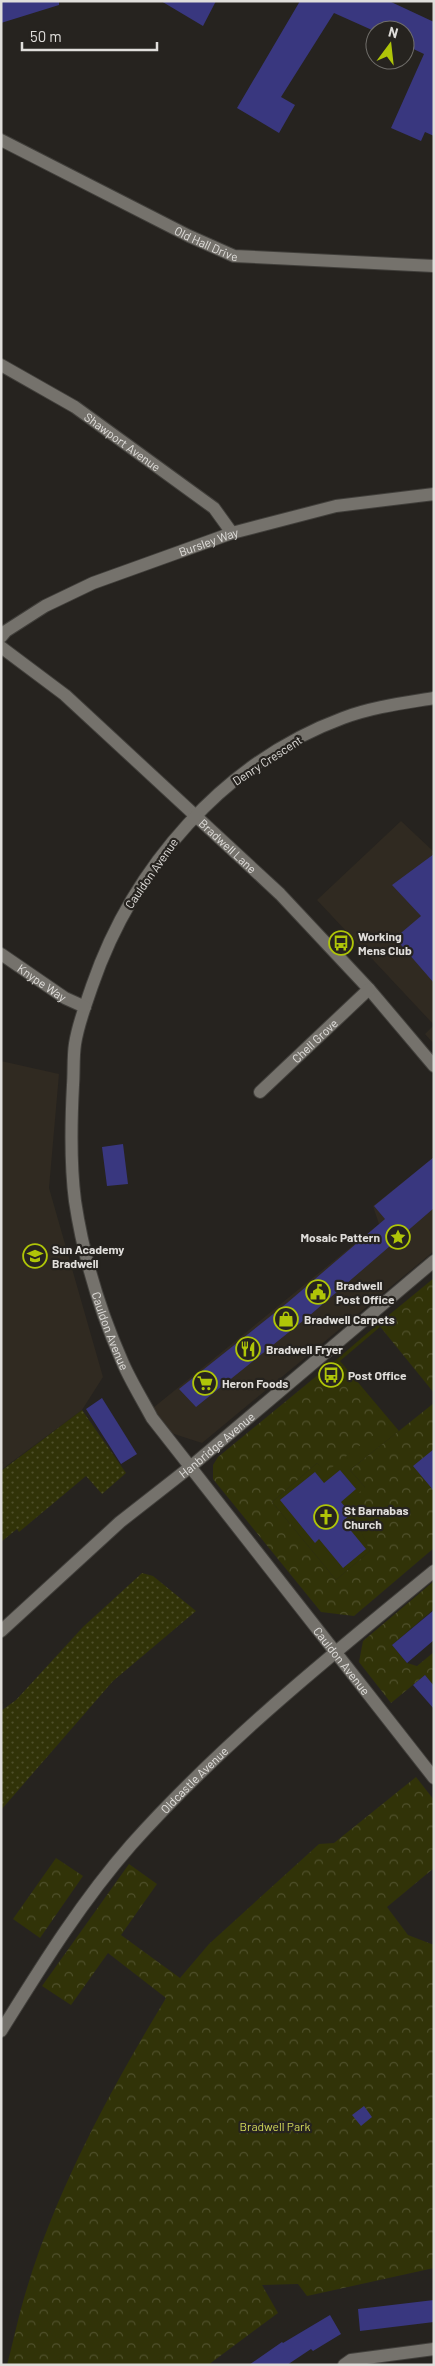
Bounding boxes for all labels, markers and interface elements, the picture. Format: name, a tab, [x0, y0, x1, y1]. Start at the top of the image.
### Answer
scale bar	[22, 20, 158, 52]
north arrow	[365, 20, 415, 70]
text: N	[387, 23, 400, 41]
text: 50 m	[30, 27, 62, 45]
street label: Old Hall Drive	[172, 223, 238, 263]
street label: Shawport Avenue	[82, 409, 164, 474]
street label: Bursley Way	[177, 525, 240, 559]
street label: Denry Crescent	[230, 732, 304, 788]
street label: Bradwell Lane	[196, 816, 260, 876]
street label: Cauldon Avenue	[122, 835, 180, 911]
place label: Working Mens Club	[358, 929, 412, 957]
bus stop icon: Working Mens Club	[328, 930, 354, 956]
street label: Knype Way	[15, 961, 70, 1004]
street label: Chell Grove	[289, 1016, 340, 1065]
place icon: Mosaic Pattern	[385, 1224, 411, 1250]
place label: Mosaic Pattern	[300, 1230, 380, 1244]
place label: Sun Academy Bradwell	[52, 1242, 124, 1270]
school or university icon: Sun Academy Bradwell	[22, 1243, 48, 1269]
place label: Bradwell Post Office	[336, 1278, 395, 1306]
public building icon: Bradwell Post Office	[305, 1279, 331, 1305]
street label: Cauldon Avenue	[90, 1290, 132, 1372]
shop icon: Bradwell Carpets	[273, 1306, 299, 1332]
place label: Bradwell Carpets	[304, 1312, 395, 1326]
restaurant icon: Bradwell Fryer	[235, 1336, 261, 1362]
place label: Bradwell Fryer	[266, 1342, 343, 1356]
bus stop icon: Post Office	[318, 1362, 344, 1388]
place label: Post Office	[348, 1368, 407, 1382]
supermarket icon: Heron Foods	[192, 1370, 218, 1396]
place label: Heron Foods	[222, 1376, 288, 1390]
street label: Hanbridge Avenue	[176, 1409, 257, 1480]
place label: St Barnabas Church	[344, 1503, 409, 1531]
church icon: St Barnabas Church	[313, 1504, 339, 1530]
street label: Cauldon Avenue	[311, 1624, 373, 1697]
street label: Oldcastle Avenue	[157, 1743, 231, 1816]
park label: Bradwell Park	[240, 2119, 310, 2133]

